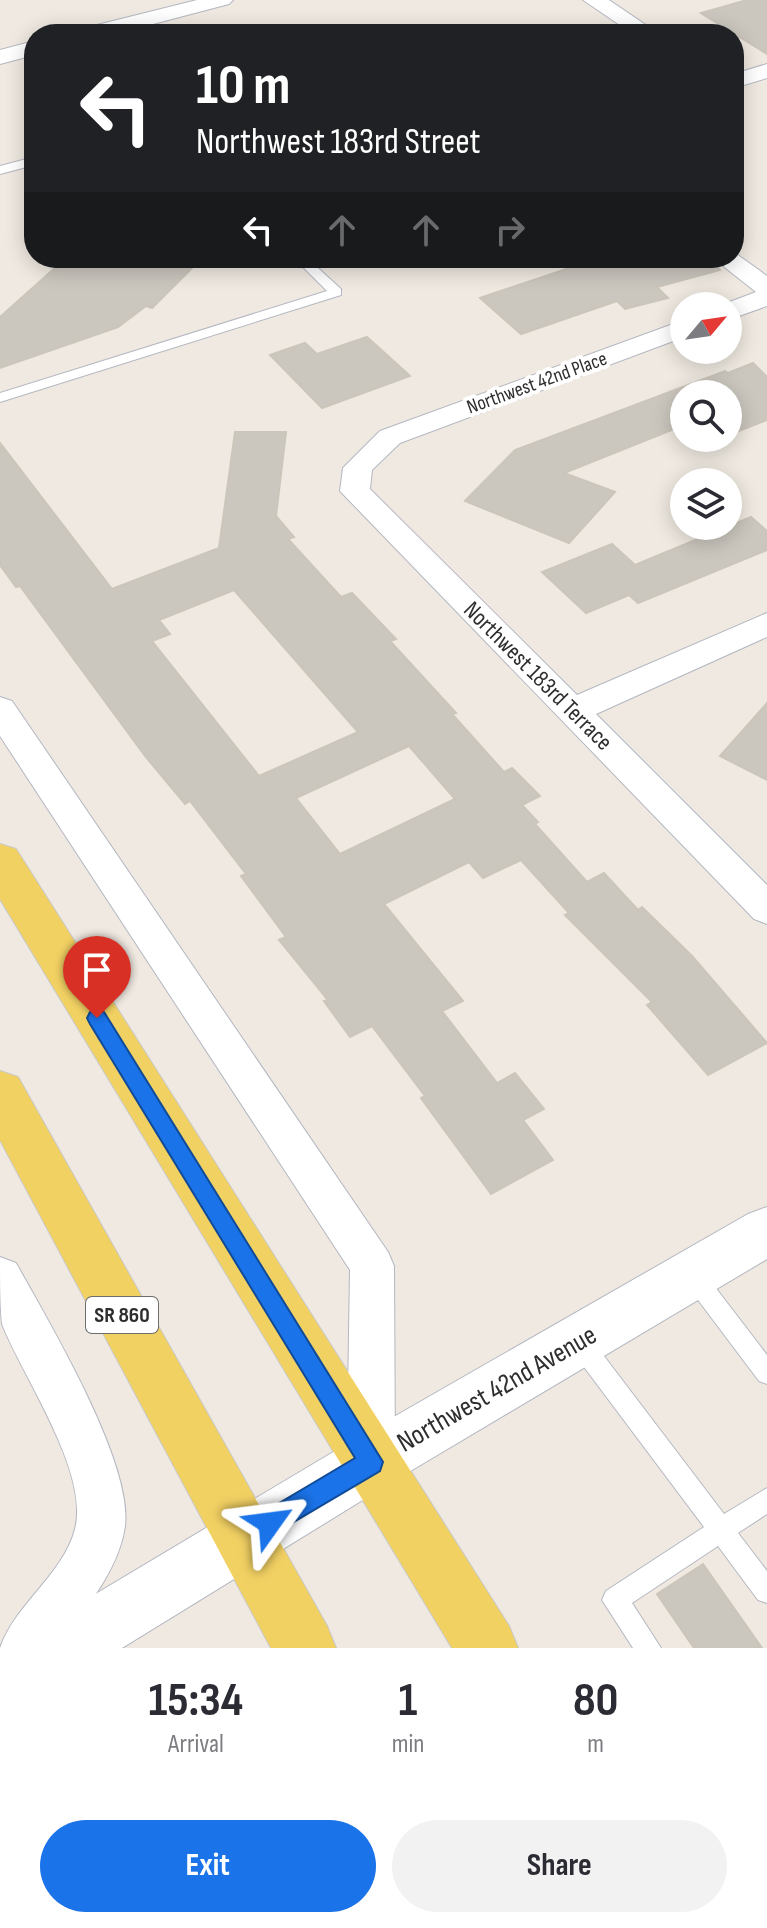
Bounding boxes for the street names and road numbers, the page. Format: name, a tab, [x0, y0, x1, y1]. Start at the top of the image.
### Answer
street label: Northwest 42nd Place	[464, 347, 610, 419]
street label: Northwest 183rd Terrace	[458, 596, 618, 756]
road number: SR 860	[86, 1297, 158, 1333]
street label: Northwest 42nd Avenue	[391, 1319, 603, 1459]

